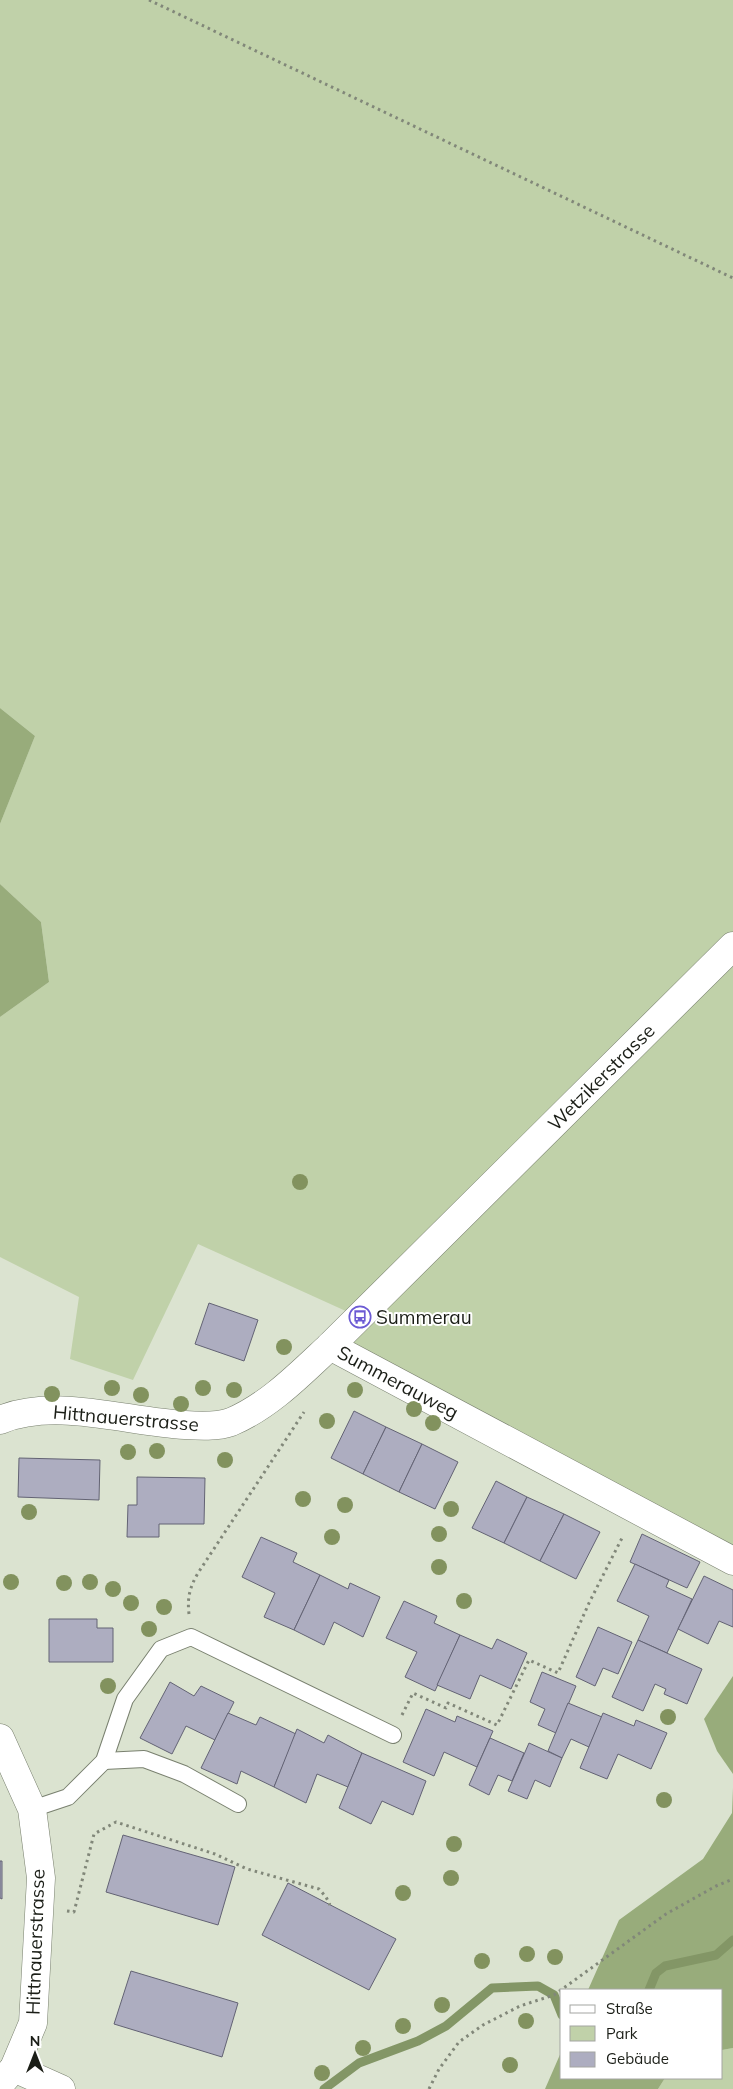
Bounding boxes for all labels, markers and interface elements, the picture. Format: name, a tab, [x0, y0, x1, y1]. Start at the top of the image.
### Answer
street label: Wetzikerstrasse	[543, 1019, 659, 1135]
bus stop icon: Summerau	[348, 1305, 372, 1329]
place label: Summerau	[376, 1305, 472, 1329]
street label: Summerauweg	[333, 1340, 463, 1424]
street label: Hittnauerstrasse	[52, 1400, 200, 1436]
street label: Hittnauerstrasse	[20, 1869, 50, 2015]
legend	[560, 1989, 723, 2079]
text: Straße	[606, 1999, 653, 2018]
text: Park	[606, 2024, 638, 2043]
north arrow	[10, 2029, 60, 2079]
text: N	[30, 2032, 40, 2050]
text: Gebäude	[606, 2049, 669, 2068]

